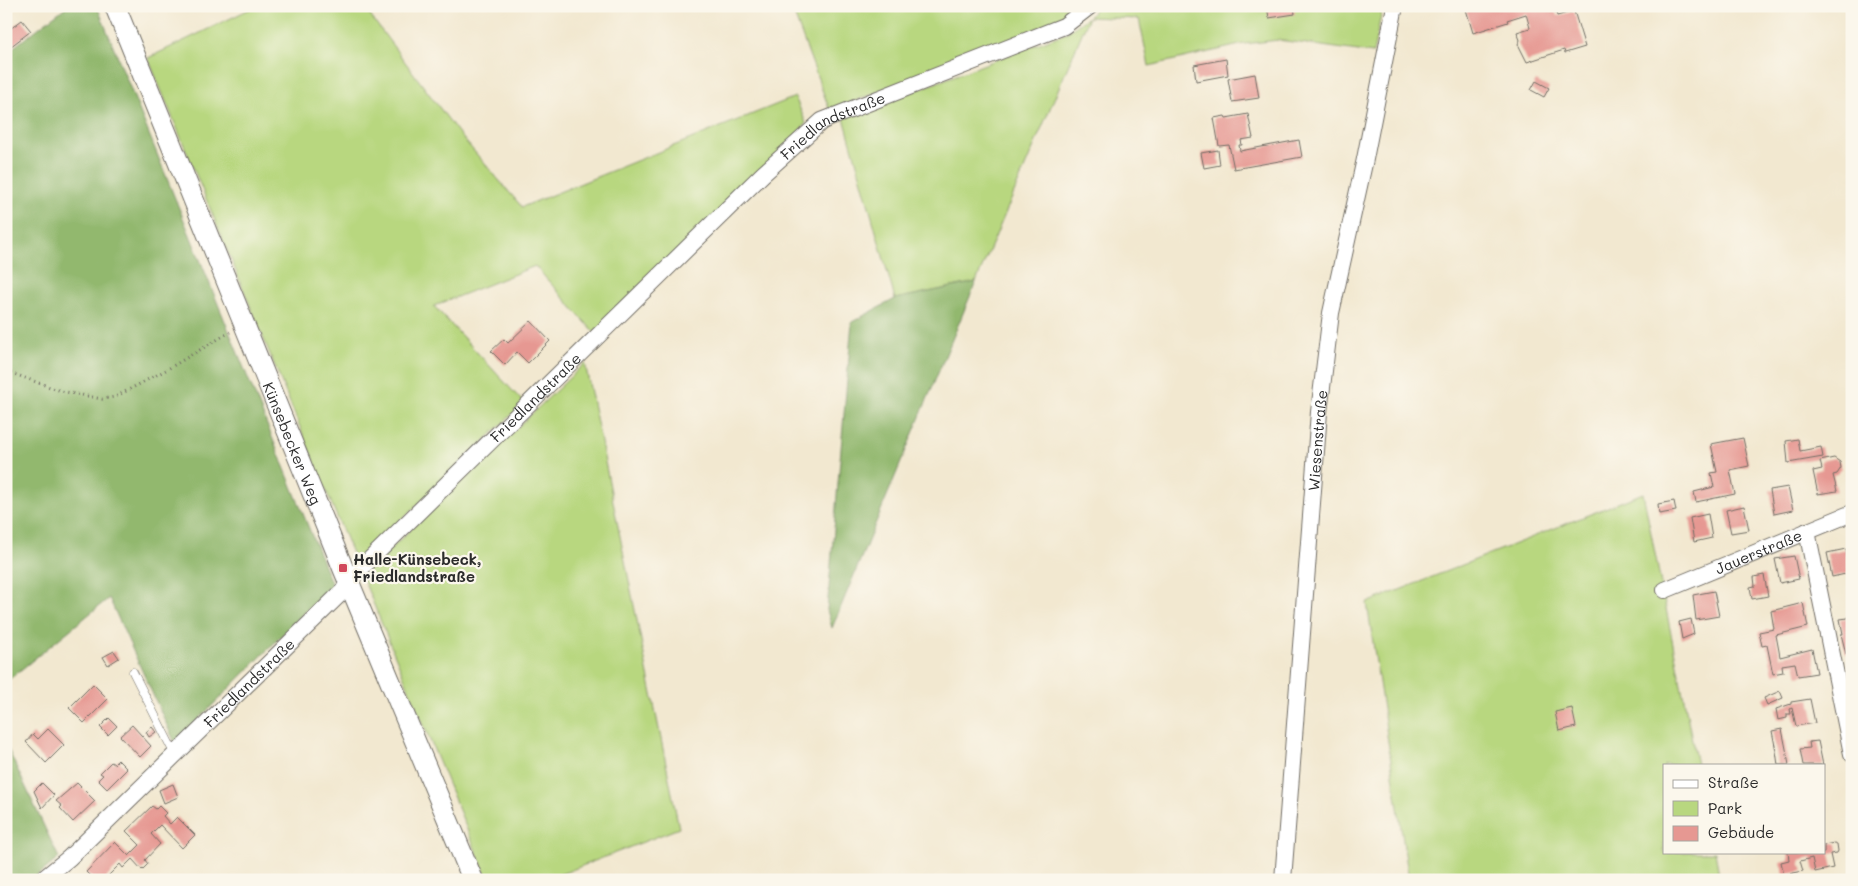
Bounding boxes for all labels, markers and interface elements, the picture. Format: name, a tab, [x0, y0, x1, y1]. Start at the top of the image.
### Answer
street label: Friedlandstraße	[776, 87, 888, 164]
street label: Friedlandstraße	[486, 348, 585, 446]
street label: Künsebecker Weg	[259, 379, 326, 508]
street label: Wiesenstraße	[1303, 389, 1332, 492]
street label: Jauerstraße	[1712, 525, 1805, 578]
place label: Halle-Künsebeck, Friedlandstraße	[353, 549, 481, 586]
marker: Halle-Künsebeck, Friedlandstraße	[337, 562, 349, 574]
street label: Friedlandstraße	[199, 634, 299, 732]
legend	[1663, 764, 1826, 854]
text: Straße	[1708, 772, 1759, 792]
text: Park	[1708, 798, 1742, 818]
text: Gebäude	[1708, 822, 1774, 842]

